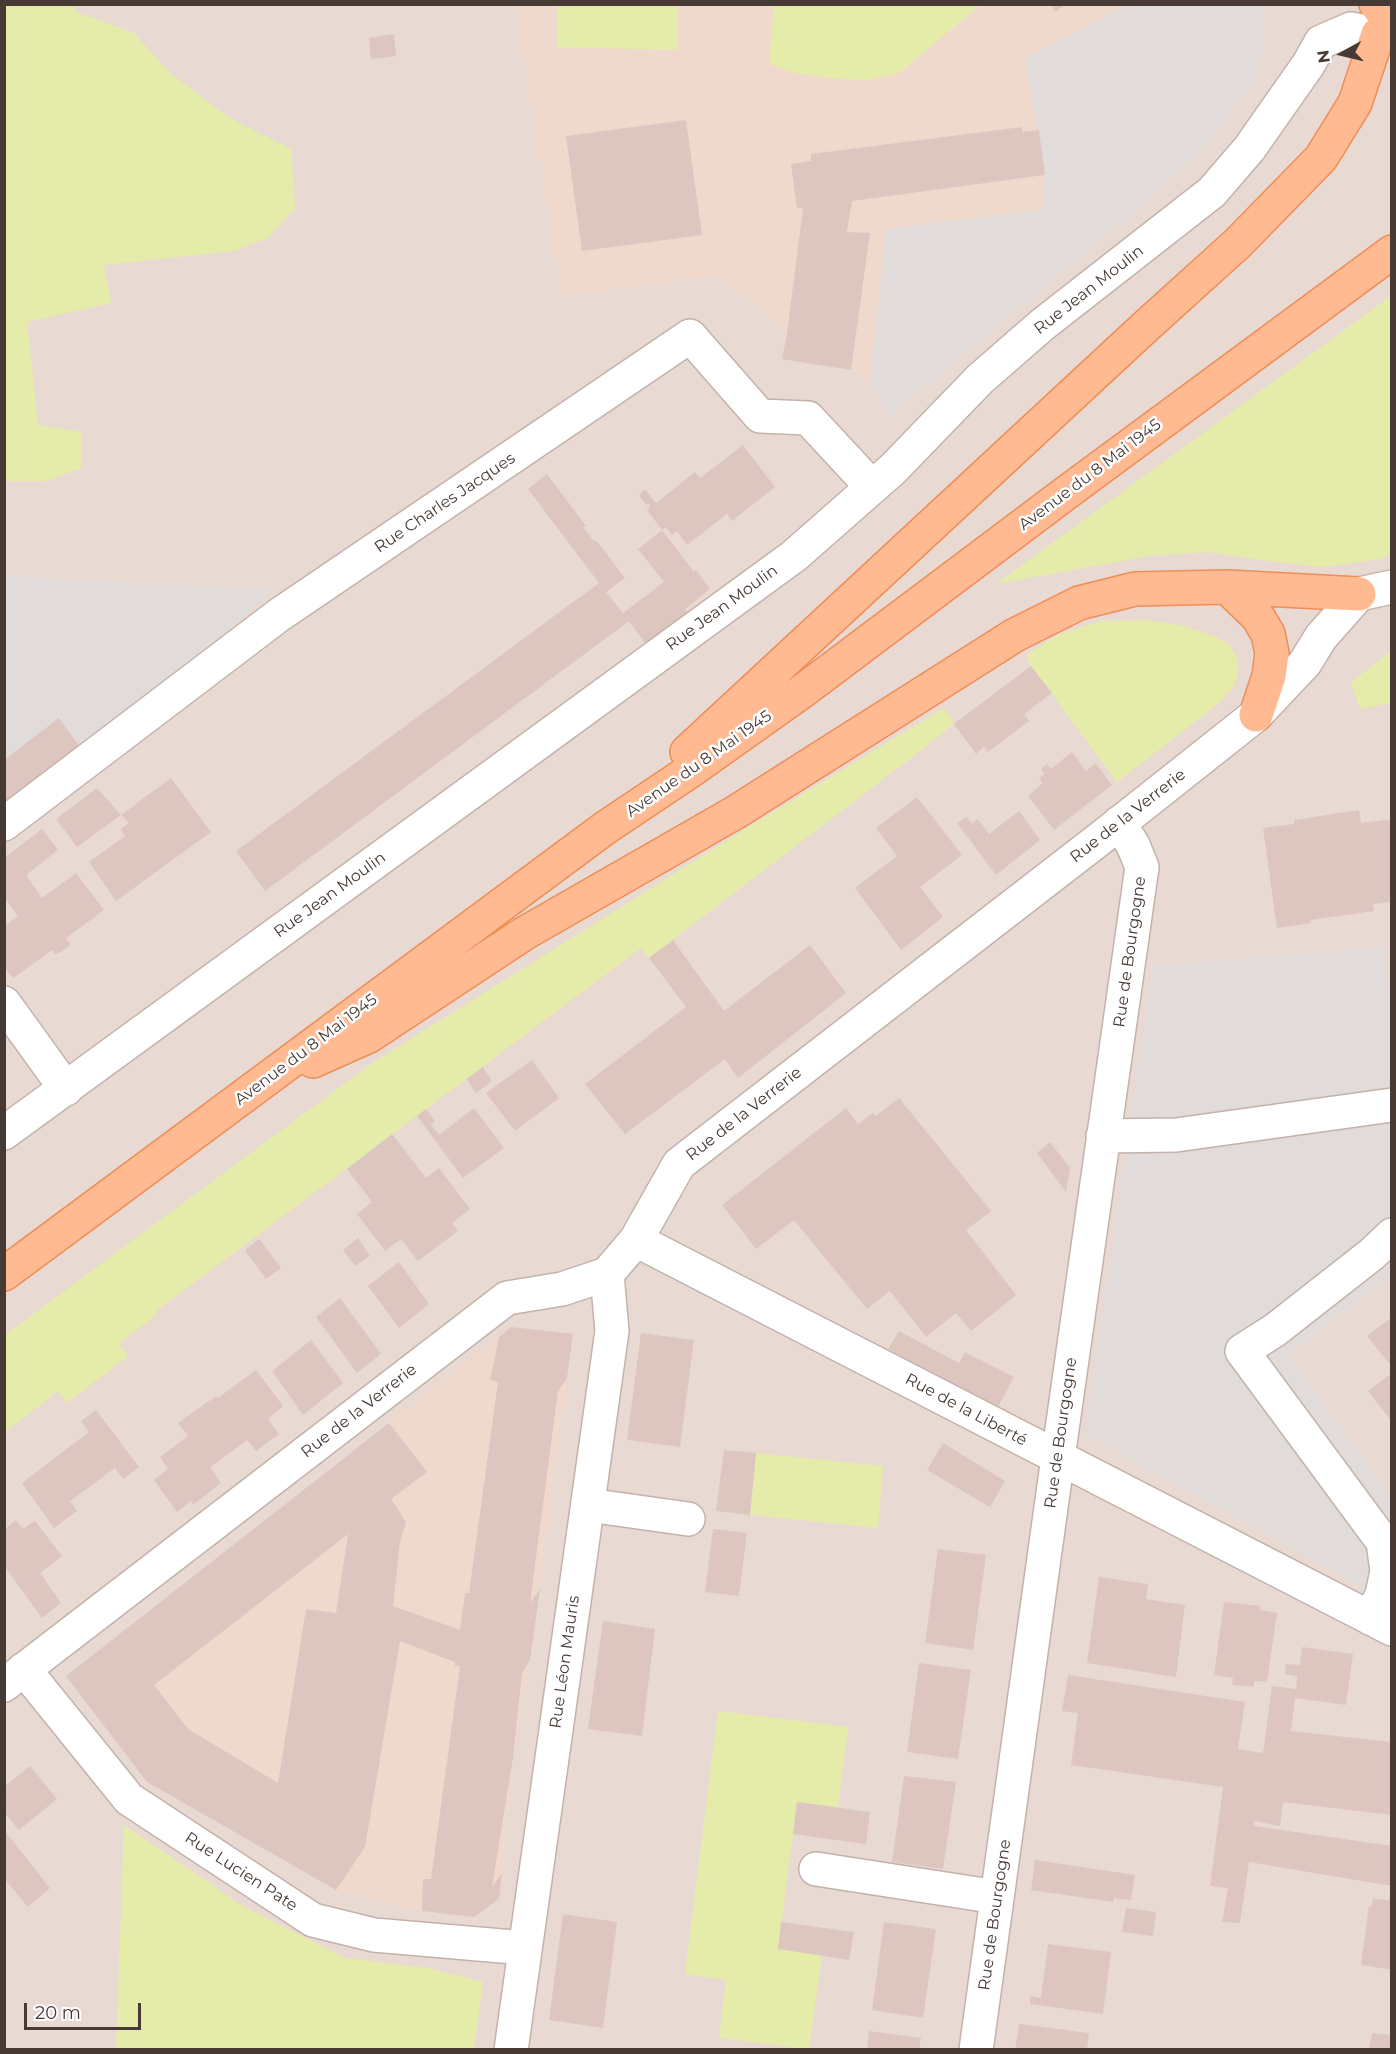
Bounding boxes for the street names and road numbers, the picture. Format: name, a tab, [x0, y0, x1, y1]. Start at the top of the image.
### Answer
street label: Rue Jean Moulin	[1030, 241, 1148, 339]
street label: Avenue du 8 Mai 1945	[1015, 415, 1165, 535]
street label: Rue Charles Jacques	[371, 449, 519, 557]
street label: Rue Jean Moulin	[662, 561, 782, 655]
street label: Avenue du 8 Mai 1945	[623, 706, 775, 822]
street label: Rue de la Verrerie	[1066, 765, 1190, 867]
street label: Rue Jean Moulin	[270, 848, 390, 942]
street label: Rue de Bourgogne	[1110, 875, 1150, 1029]
street label: Avenue du 8 Mai 1945	[231, 990, 381, 1110]
street label: Rue de la Verrerie	[682, 1063, 806, 1165]
street label: Rue de Bourgogne	[1041, 1356, 1081, 1510]
street label: Rue de la Verrerie	[297, 1360, 421, 1462]
street label: Rue de la Liberté	[902, 1370, 1030, 1450]
street label: Rue Léon Mauris	[546, 1594, 584, 1730]
street label: Rue Lucien Pate	[181, 1828, 301, 1916]
street label: Rue de Bourgogne	[975, 1838, 1015, 1992]

